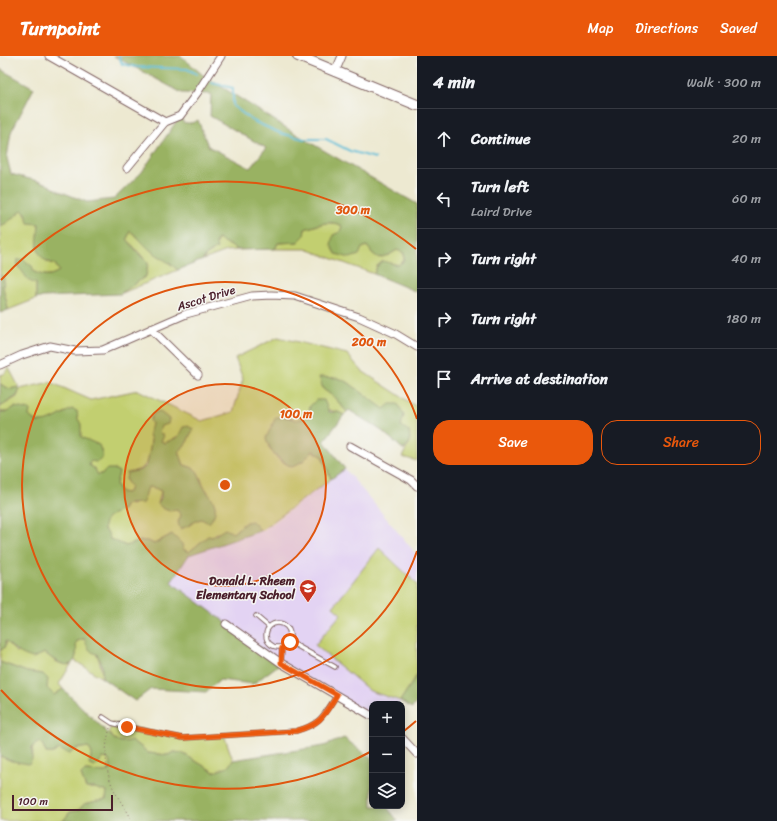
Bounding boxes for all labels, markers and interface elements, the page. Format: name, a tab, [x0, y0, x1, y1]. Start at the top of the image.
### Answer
text: Turnpoint	[20, 12, 101, 45]
text: Map	[587, 16, 613, 41]
text: Directions	[635, 16, 698, 41]
text: Saved	[720, 16, 757, 41]
text: 4 min	[433, 67, 475, 97]
text: Walk · 300 m	[687, 71, 761, 94]
text: Continue	[471, 126, 531, 152]
text: 20 m	[732, 127, 761, 150]
icon: ahead	[433, 128, 455, 150]
text: Turn left	[471, 174, 529, 200]
text: 60 m	[732, 187, 761, 210]
icon: left	[433, 188, 455, 210]
text: 300 m	[335, 199, 371, 221]
text: Laird Drive	[471, 200, 532, 223]
text: Turn right	[471, 246, 536, 272]
text: 40 m	[731, 247, 761, 270]
icon: right	[433, 248, 455, 270]
street label: Ascot Drive	[173, 279, 238, 318]
text: Turn right	[471, 306, 536, 332]
text: 180 m	[726, 307, 761, 330]
icon: right	[433, 308, 455, 330]
text: 200 m	[351, 331, 387, 353]
text: Arrive at destination	[471, 366, 608, 392]
icon: arrive	[433, 368, 455, 390]
text: 100 m	[280, 403, 313, 425]
button: Save	[433, 420, 593, 465]
button: Share	[601, 420, 761, 465]
centre of rings	[218, 478, 232, 492]
place label: Donald L. Rheem Elementary School	[196, 570, 296, 606]
school or university icon: Donald L. Rheem Elementary School	[298, 578, 318, 603]
route start	[281, 633, 299, 651]
map controls	[369, 701, 405, 809]
button: +	[369, 701, 405, 737]
route end	[118, 718, 136, 736]
button: −	[369, 737, 405, 773]
button: layers	[369, 773, 405, 809]
text: 100 m	[18, 792, 48, 811]
scale bar	[12, 793, 113, 812]

